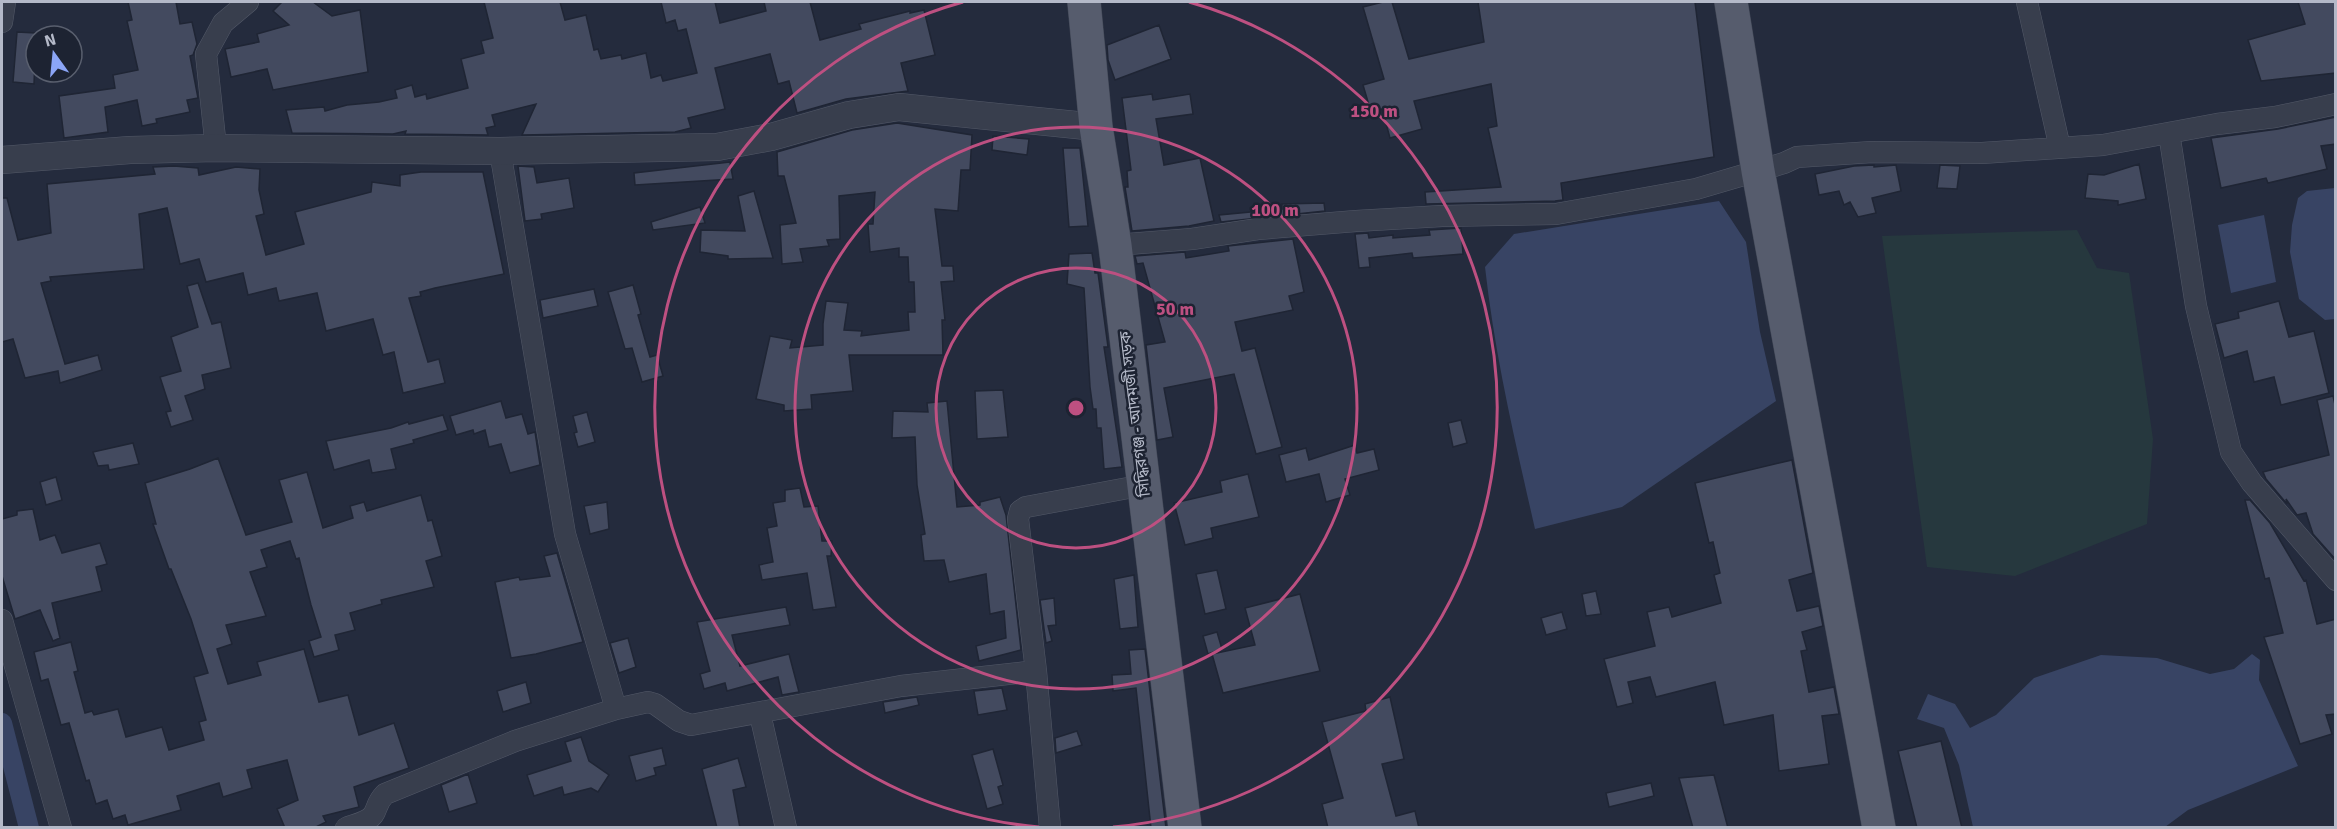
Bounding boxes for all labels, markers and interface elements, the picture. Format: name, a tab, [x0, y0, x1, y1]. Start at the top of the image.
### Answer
north arrow	[24, 24, 84, 84]
text: N	[42, 29, 58, 52]
text: 150 m	[1350, 100, 1398, 122]
text: 100 m	[1251, 199, 1299, 221]
text: 50 m	[1156, 298, 1194, 320]
street label: সিদ্ধিরগঞ্জ - আদমজী সড়ক	[1115, 329, 1155, 499]
centre of rings	[1066, 398, 1086, 418]

